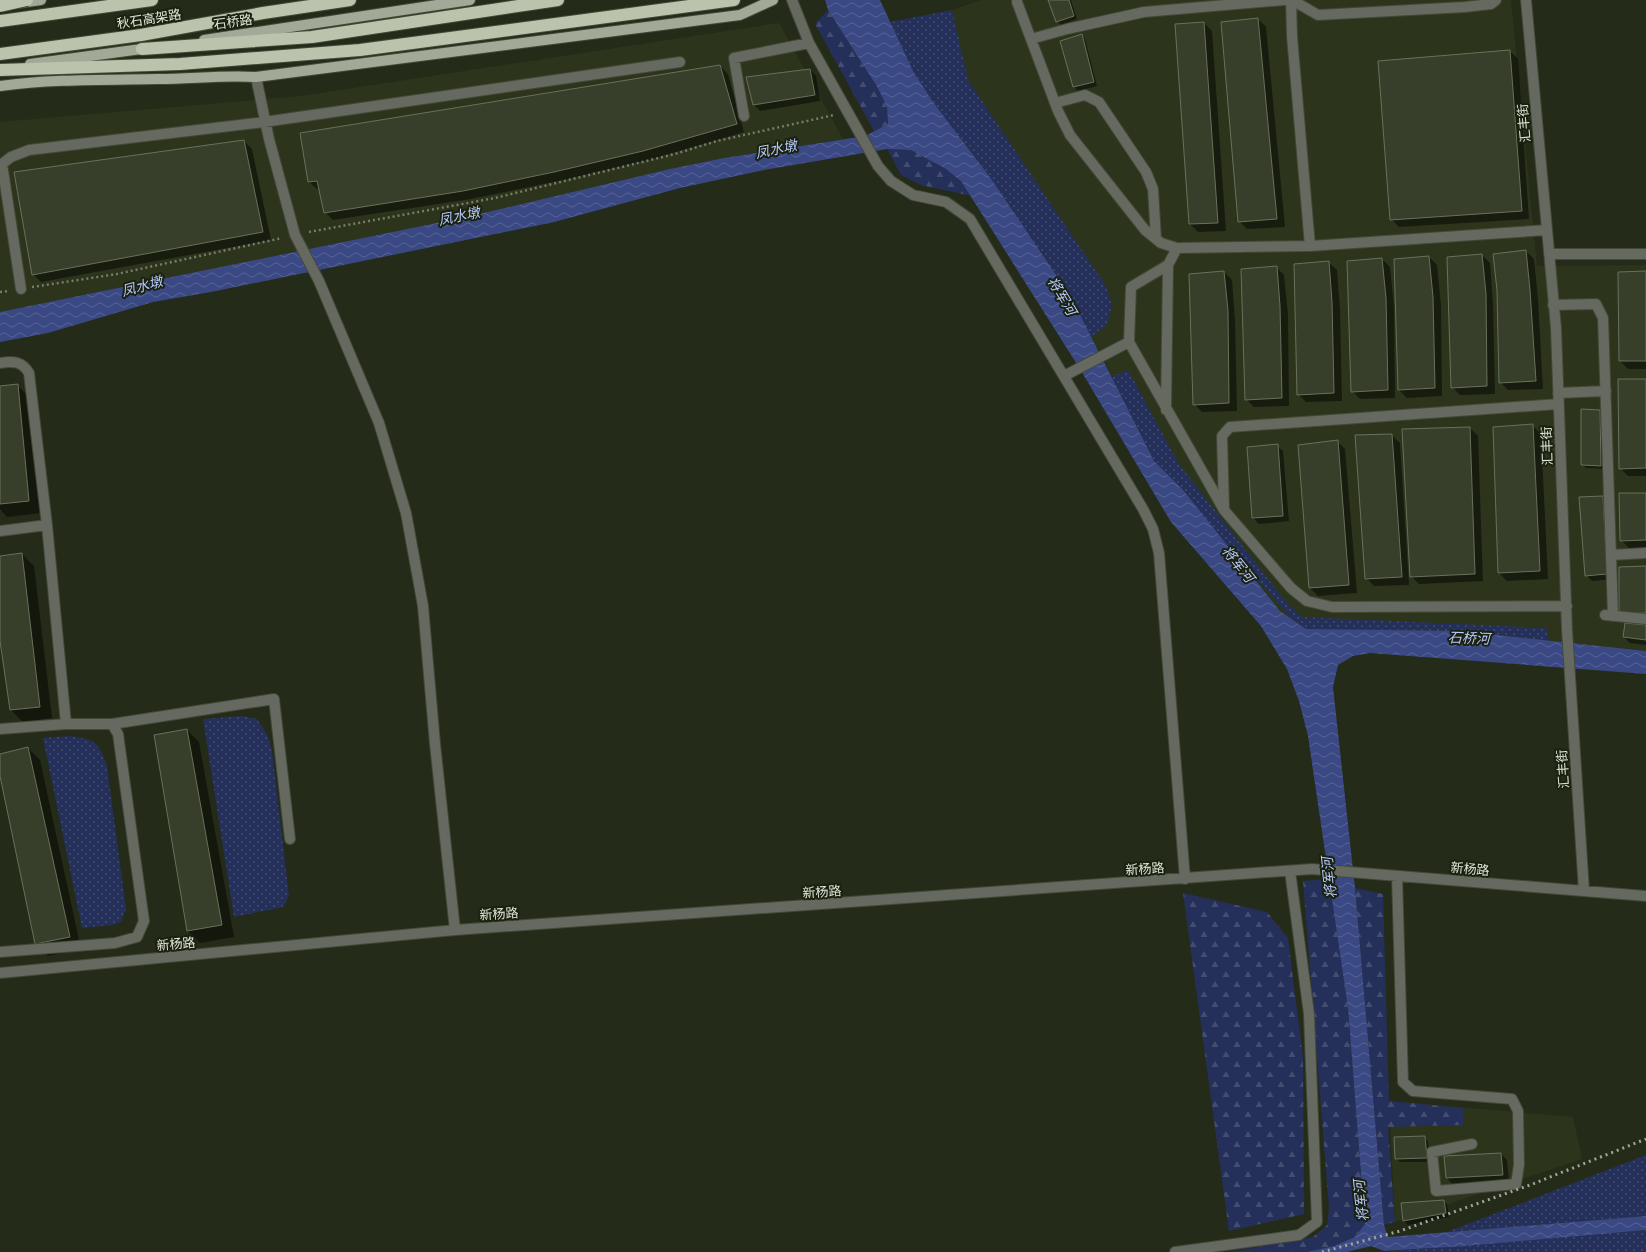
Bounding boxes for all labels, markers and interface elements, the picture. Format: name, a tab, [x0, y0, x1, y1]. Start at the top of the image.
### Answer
street label: 秋石高架路	[116, 7, 182, 31]
street label: 石桥路	[213, 12, 253, 32]
street label: 汇丰街	[1515, 103, 1533, 143]
water label: 凤水墩	[754, 136, 800, 161]
water label: 凤水墩	[437, 203, 483, 228]
water label: 凤水墩	[120, 272, 166, 299]
water label: 将军河	[1044, 274, 1081, 321]
street label: 汇丰街	[1539, 426, 1555, 466]
water label: 将军河	[1219, 543, 1259, 588]
water label: 石桥河	[1448, 629, 1493, 647]
street label: 汇丰街	[1554, 749, 1572, 789]
water label: 将军河	[1319, 853, 1339, 900]
street label: 新杨路	[1125, 860, 1165, 878]
street label: 新杨路	[1450, 860, 1490, 878]
street label: 新杨路	[802, 883, 842, 901]
street label: 新杨路	[479, 905, 519, 923]
street label: 新杨路	[156, 935, 196, 953]
water label: 将军河	[1351, 1176, 1371, 1223]

